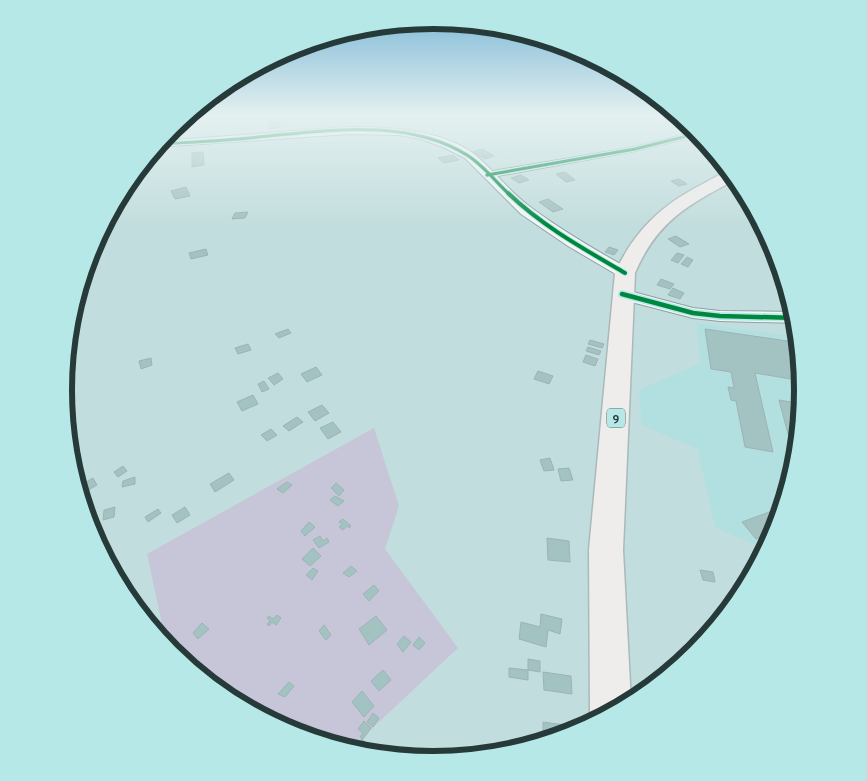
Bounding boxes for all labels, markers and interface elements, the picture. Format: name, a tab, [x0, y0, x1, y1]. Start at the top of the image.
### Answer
road number: 9	[607, 408, 625, 428]

